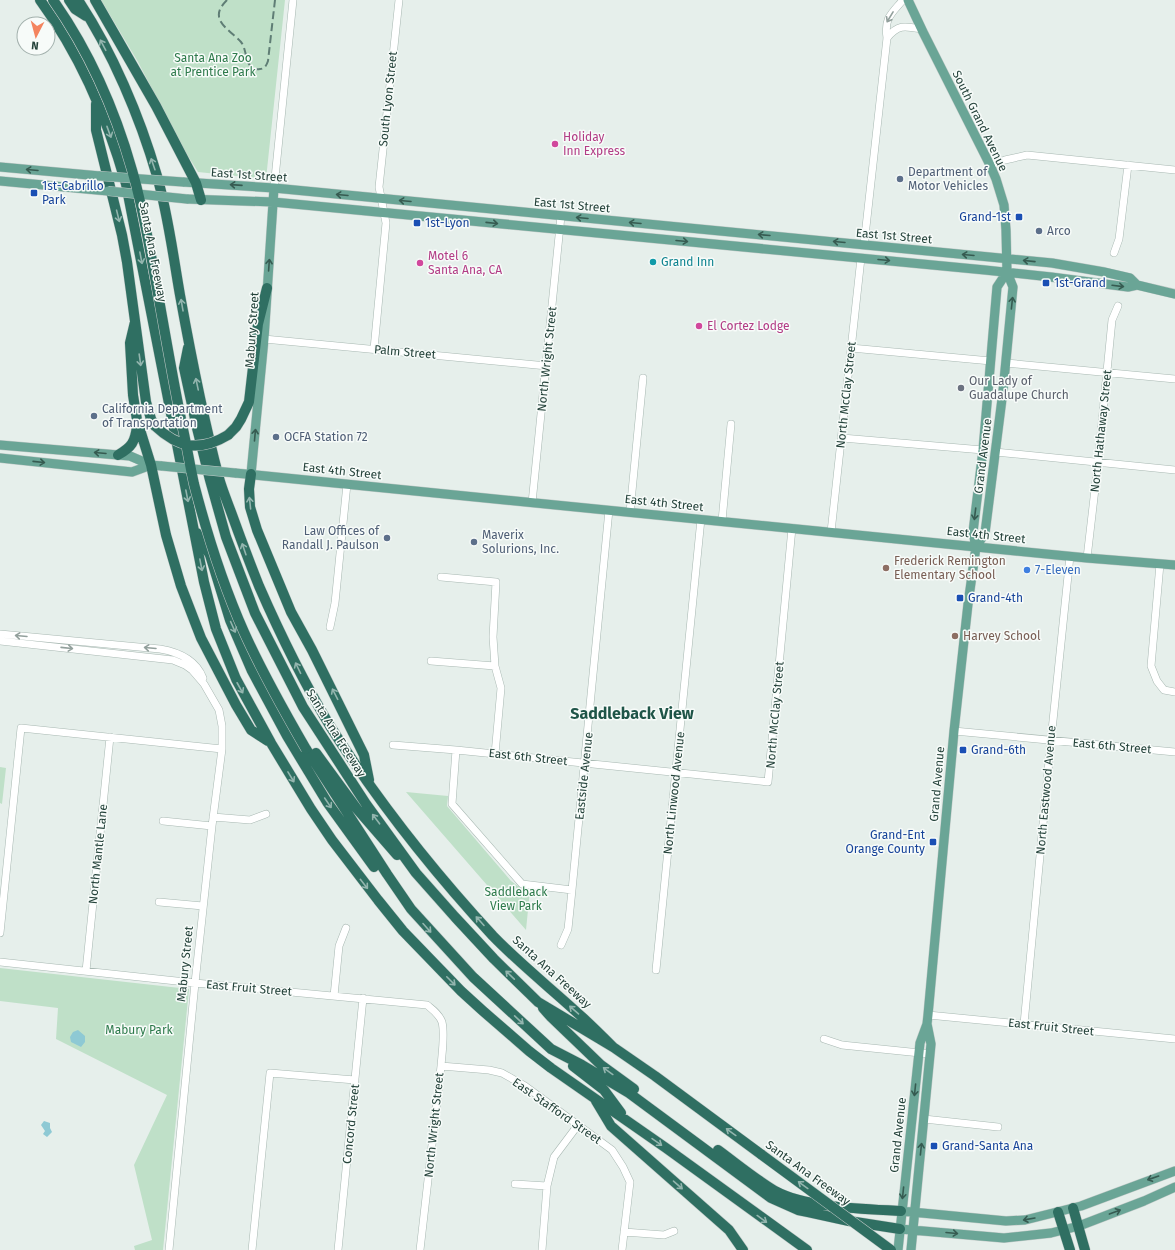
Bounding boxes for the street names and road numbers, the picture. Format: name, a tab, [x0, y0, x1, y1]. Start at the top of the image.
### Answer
street label: South Lyon Street	[376, 50, 400, 147]
street label: South Grand Avenue	[949, 68, 1011, 174]
street label: East 1st Street	[210, 165, 288, 185]
street label: East 1st Street	[533, 195, 611, 215]
street label: Santa Ana Freeway	[136, 201, 170, 303]
street label: East 1st Street	[855, 226, 933, 246]
street label: Mabury Street	[242, 291, 262, 369]
street label: North Wright Street	[535, 305, 560, 412]
street label: North McClay Street	[833, 340, 859, 449]
street label: Palm Street	[373, 342, 437, 362]
street label: North Hathaway Street	[1088, 368, 1114, 493]
street label: Grand Avenue	[971, 418, 995, 494]
street label: East 4th Street	[302, 460, 383, 482]
street label: East 4th Street	[624, 492, 705, 514]
street label: East 4th Street	[946, 524, 1027, 546]
street label: North McClay Street	[763, 660, 787, 769]
street label: Santa Ana Freeway	[303, 686, 369, 780]
street label: North Eastwood Avenue	[1033, 725, 1059, 855]
street label: Eastside Avenue	[572, 731, 596, 821]
street label: North Linwood Avenue	[661, 731, 687, 855]
street label: East 6th Street	[1072, 736, 1153, 756]
street label: East 6th Street	[488, 746, 569, 768]
street label: Grand Avenue	[927, 746, 947, 822]
street label: North Mantle Lane	[86, 803, 110, 905]
street label: Mabury Street	[174, 925, 196, 1003]
street label: Santa Ana Freeway	[510, 933, 594, 1011]
street label: East Fruit Street	[205, 977, 293, 999]
street label: East Fruit Street	[1007, 1016, 1095, 1039]
street label: North Wright Street	[422, 1071, 447, 1178]
street label: East Stafford Street	[510, 1075, 605, 1147]
street label: Concord Street	[340, 1083, 362, 1165]
street label: Grand Avenue	[887, 1097, 909, 1173]
street label: Santa Ana Freeway	[763, 1138, 853, 1208]

